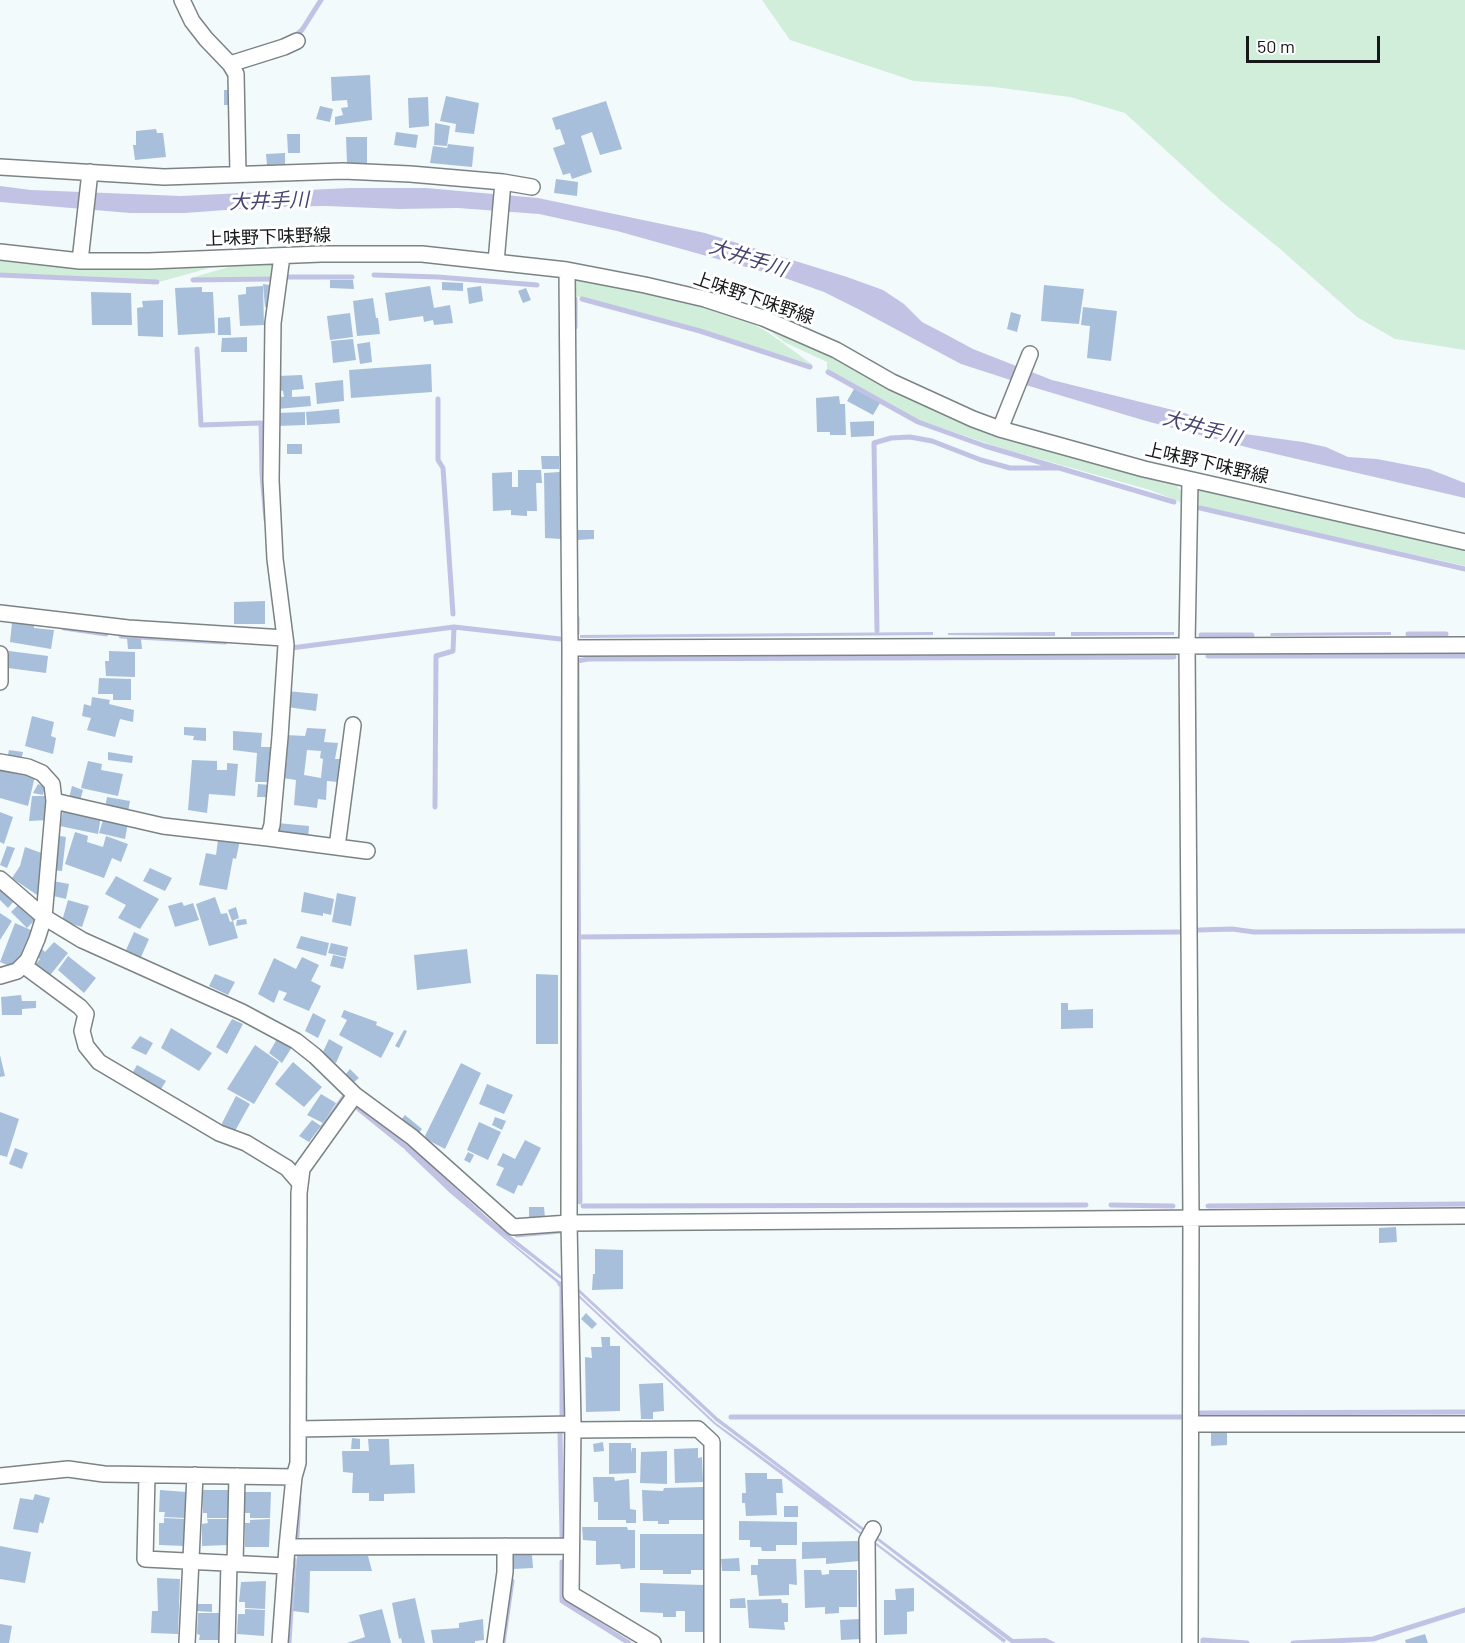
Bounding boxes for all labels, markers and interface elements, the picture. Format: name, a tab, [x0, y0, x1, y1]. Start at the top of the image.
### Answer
scale bar	[1249, 24, 1382, 62]
text: 50 m	[1257, 35, 1295, 57]
water label: 大井手川	[229, 188, 309, 214]
street label: 上味野下味野線	[205, 224, 331, 250]
water label: 大井手川	[706, 234, 790, 282]
street label: 上味野下味野線	[691, 267, 817, 329]
water label: 大井手川	[1160, 405, 1244, 451]
street label: 上味野下味野線	[1143, 438, 1271, 488]

